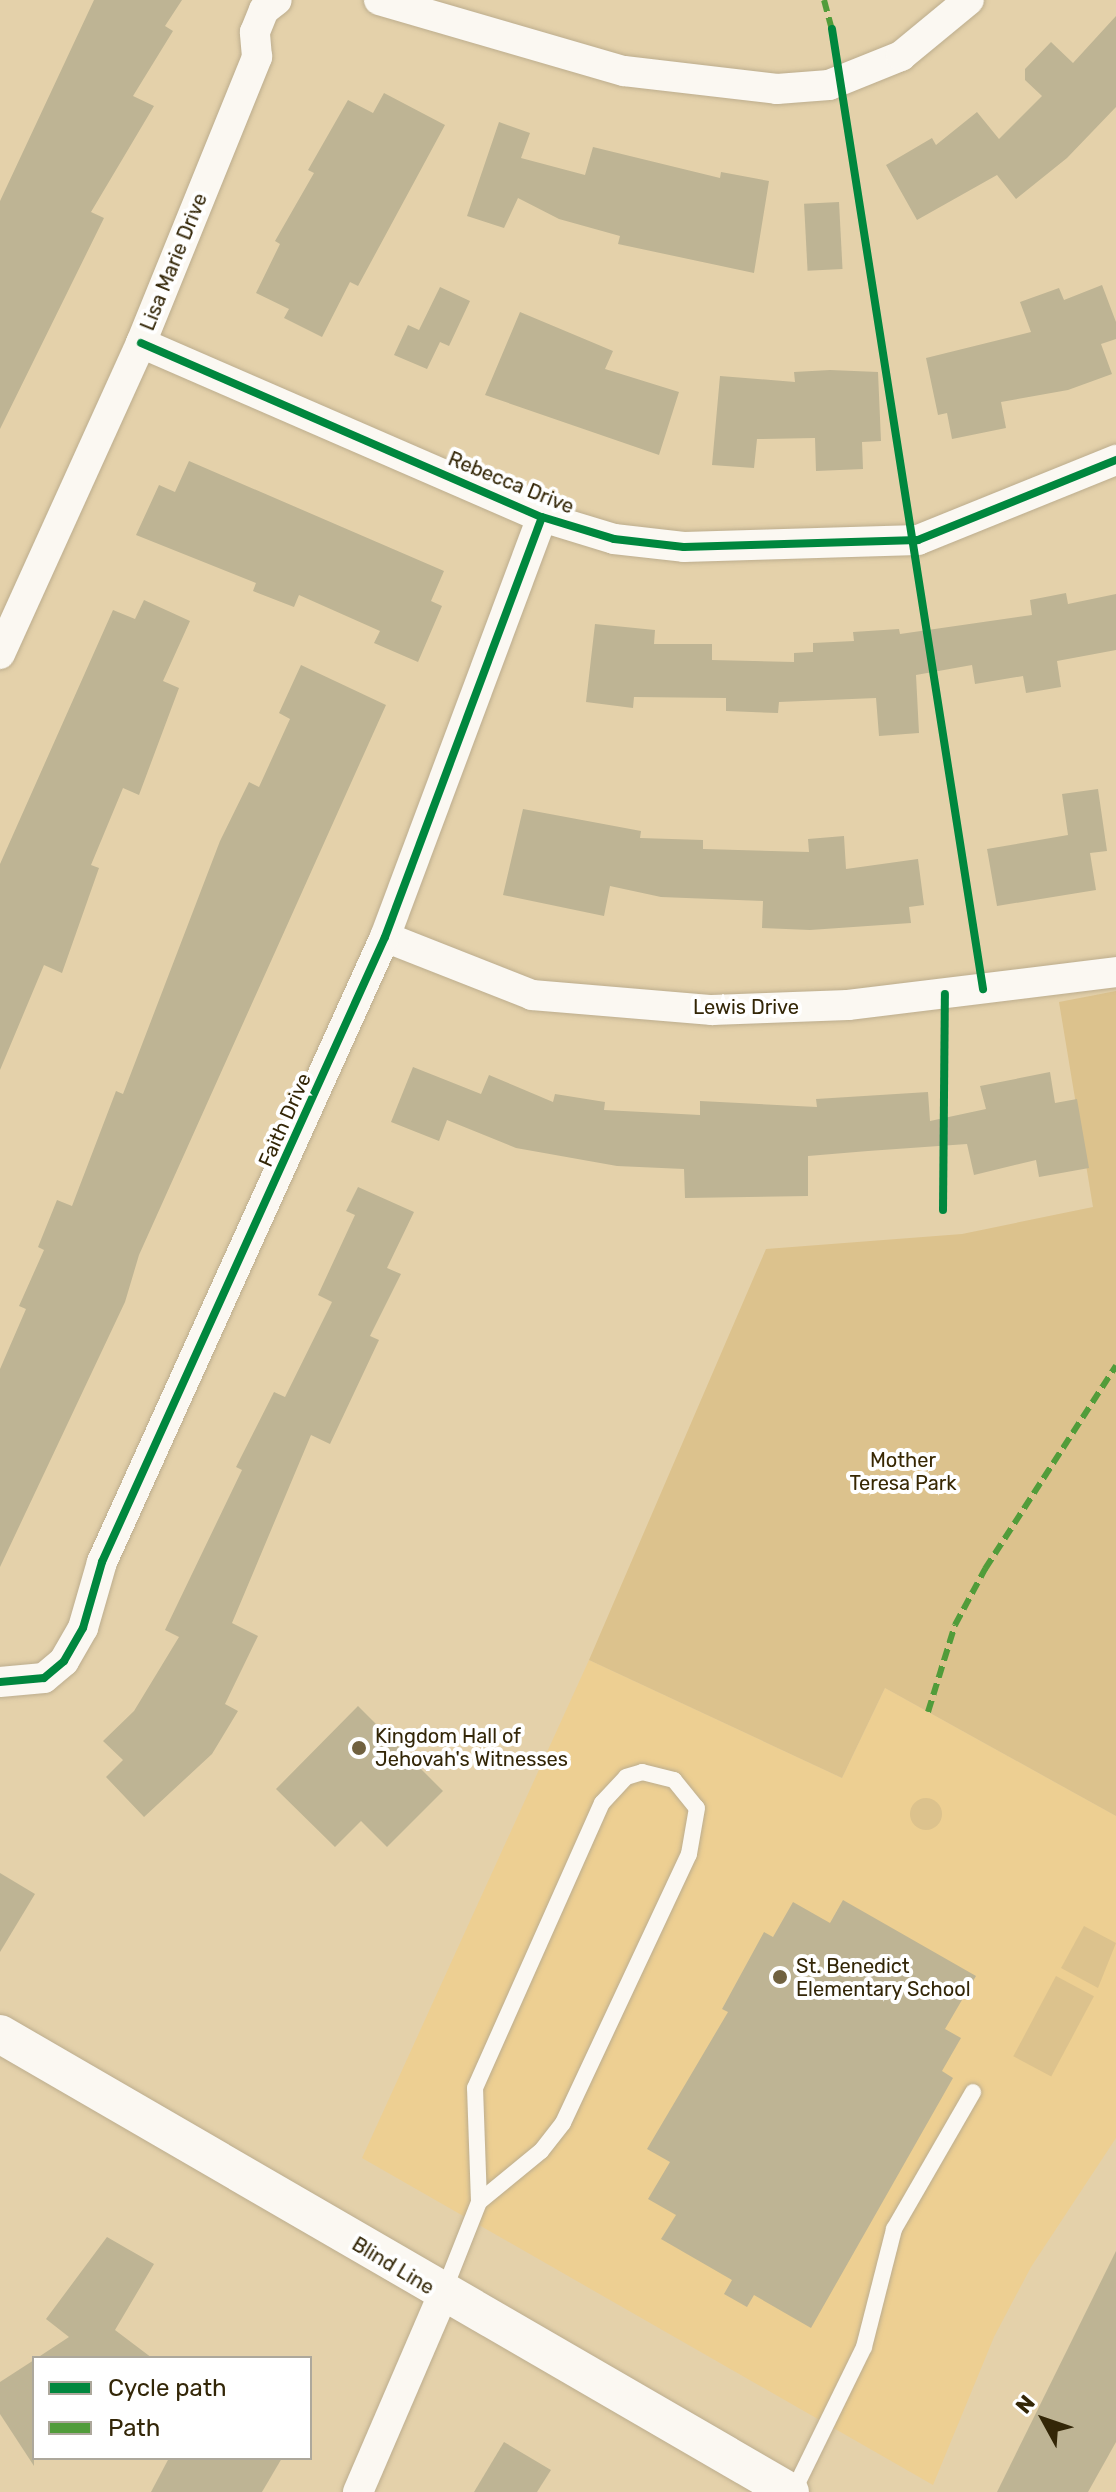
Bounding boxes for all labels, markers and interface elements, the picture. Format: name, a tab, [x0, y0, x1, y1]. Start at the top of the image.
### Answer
street label: Lisa Marie Drive	[136, 190, 212, 334]
street label: Rebecca Drive	[445, 447, 577, 519]
street label: Lewis Drive	[693, 995, 799, 1019]
street label: Faith Drive	[254, 1069, 316, 1171]
park label: Mother Teresa Park	[849, 1449, 957, 1496]
place label: Kingdom Hall of Jehovah's Witnesses	[375, 1724, 568, 1771]
marker: Kingdom Hall of Jehovah's Witnesses	[350, 1739, 368, 1757]
place label: St. Benedict Elementary School	[796, 1954, 971, 2001]
marker: St. Benedict Elementary School	[771, 1968, 789, 1986]
street label: Blind Line	[348, 2232, 438, 2300]
legend	[32, 2356, 312, 2460]
text: Cycle path	[108, 2374, 227, 2402]
north arrow	[1004, 2380, 1084, 2460]
text: N	[1010, 2390, 1041, 2419]
text: Path	[108, 2414, 160, 2442]

